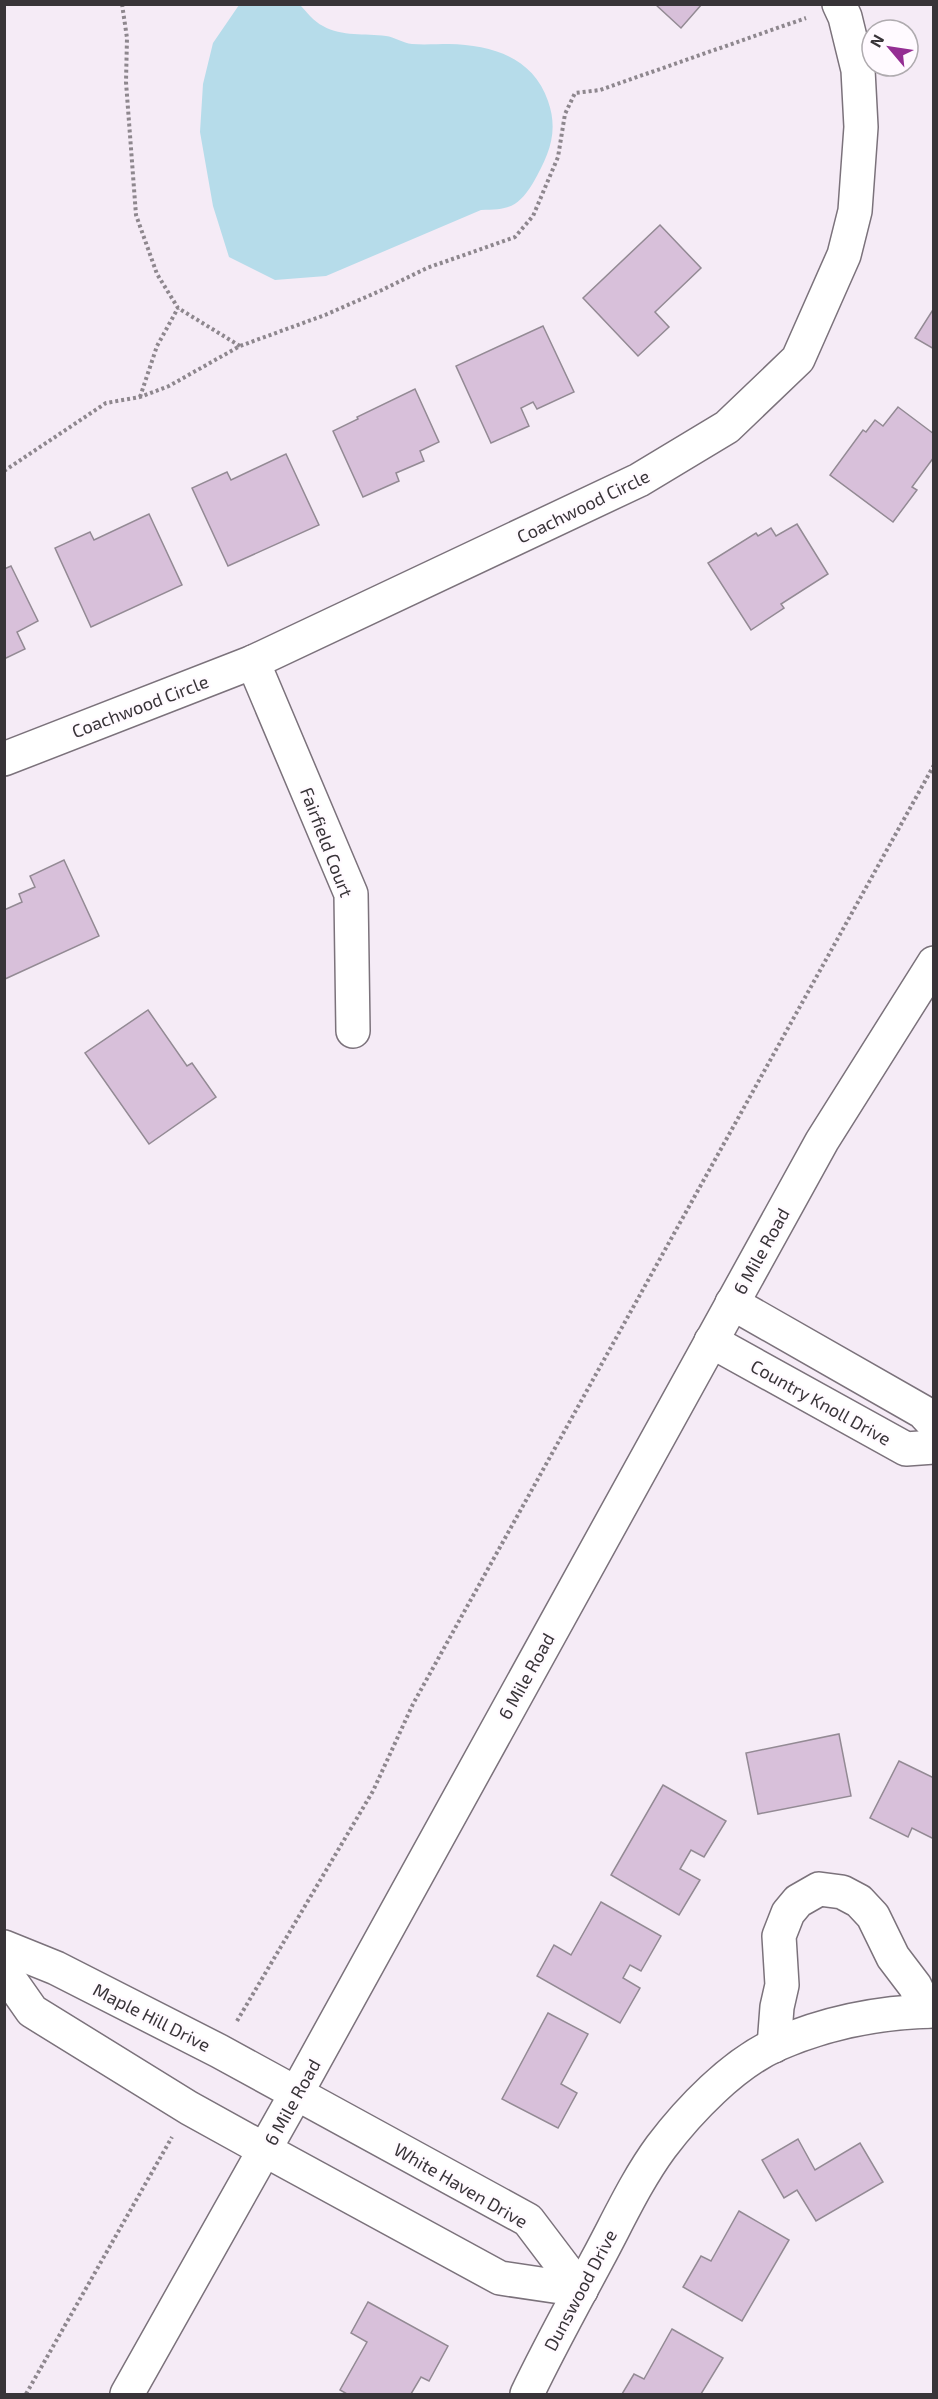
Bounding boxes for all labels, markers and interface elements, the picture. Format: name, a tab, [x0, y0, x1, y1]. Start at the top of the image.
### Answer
north arrow	[860, 18, 920, 78]
text: N	[865, 31, 888, 50]
street label: Coachwood Circle	[513, 464, 653, 548]
street label: Coachwood Circle	[69, 670, 211, 742]
street label: Fairfield Court	[296, 784, 358, 900]
street label: 6 Mile Road	[728, 1204, 794, 1298]
street label: Country Knoll Drive	[747, 1354, 895, 1450]
street label: 6 Mile Road	[493, 1629, 559, 1723]
street label: Maple Hill Drive	[90, 1978, 214, 2056]
street label: 6 Mile Road	[259, 2055, 325, 2149]
street label: White Haven Drive	[390, 2138, 532, 2232]
street label: Dunswood Drive	[539, 2226, 621, 2354]

